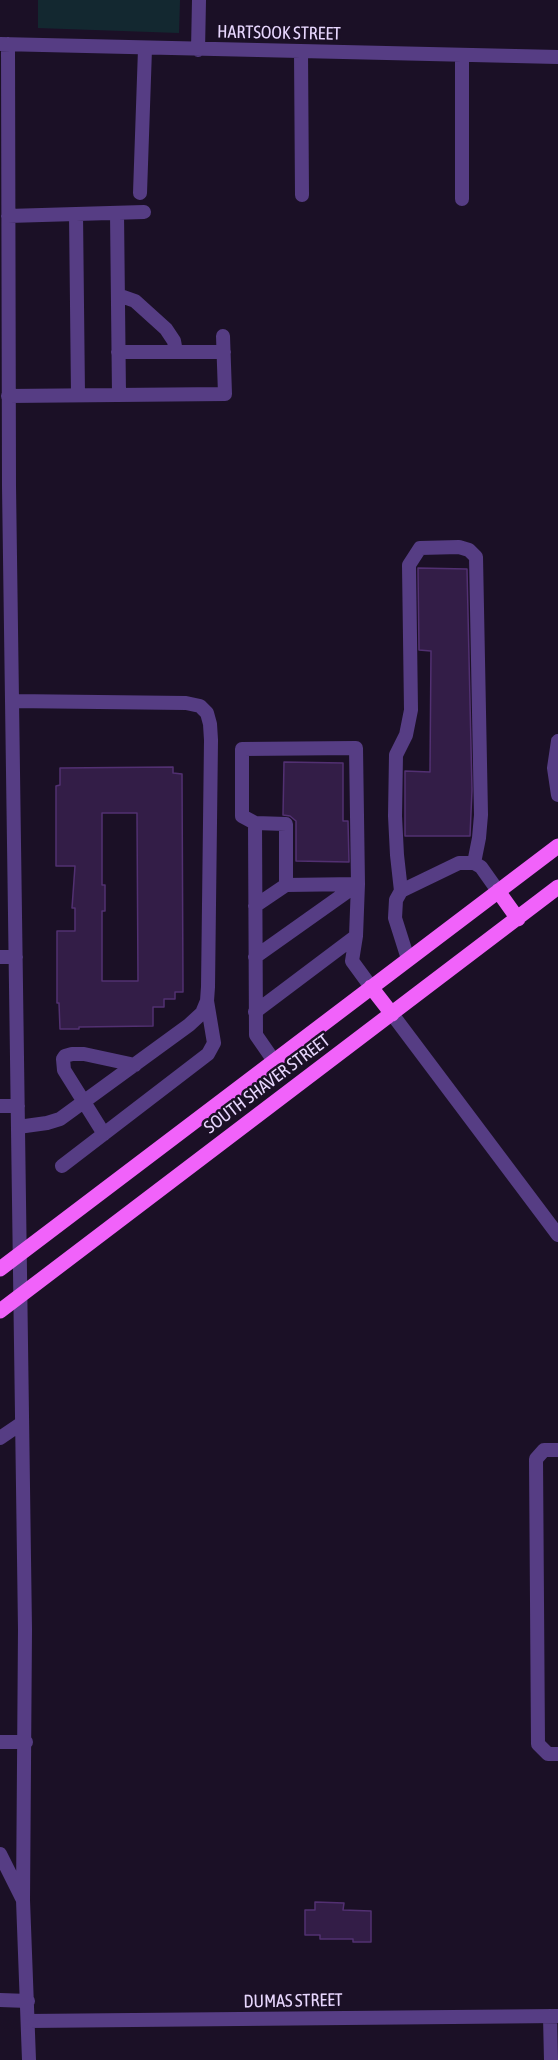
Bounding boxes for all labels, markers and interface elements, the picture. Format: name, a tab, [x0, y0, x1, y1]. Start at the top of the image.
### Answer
street label: HARTSOOK STREET	[217, 21, 341, 45]
street label: SOUTH SHAVER STREET	[200, 1030, 334, 1138]
street label: DUMAS STREET	[243, 1989, 343, 2013]

